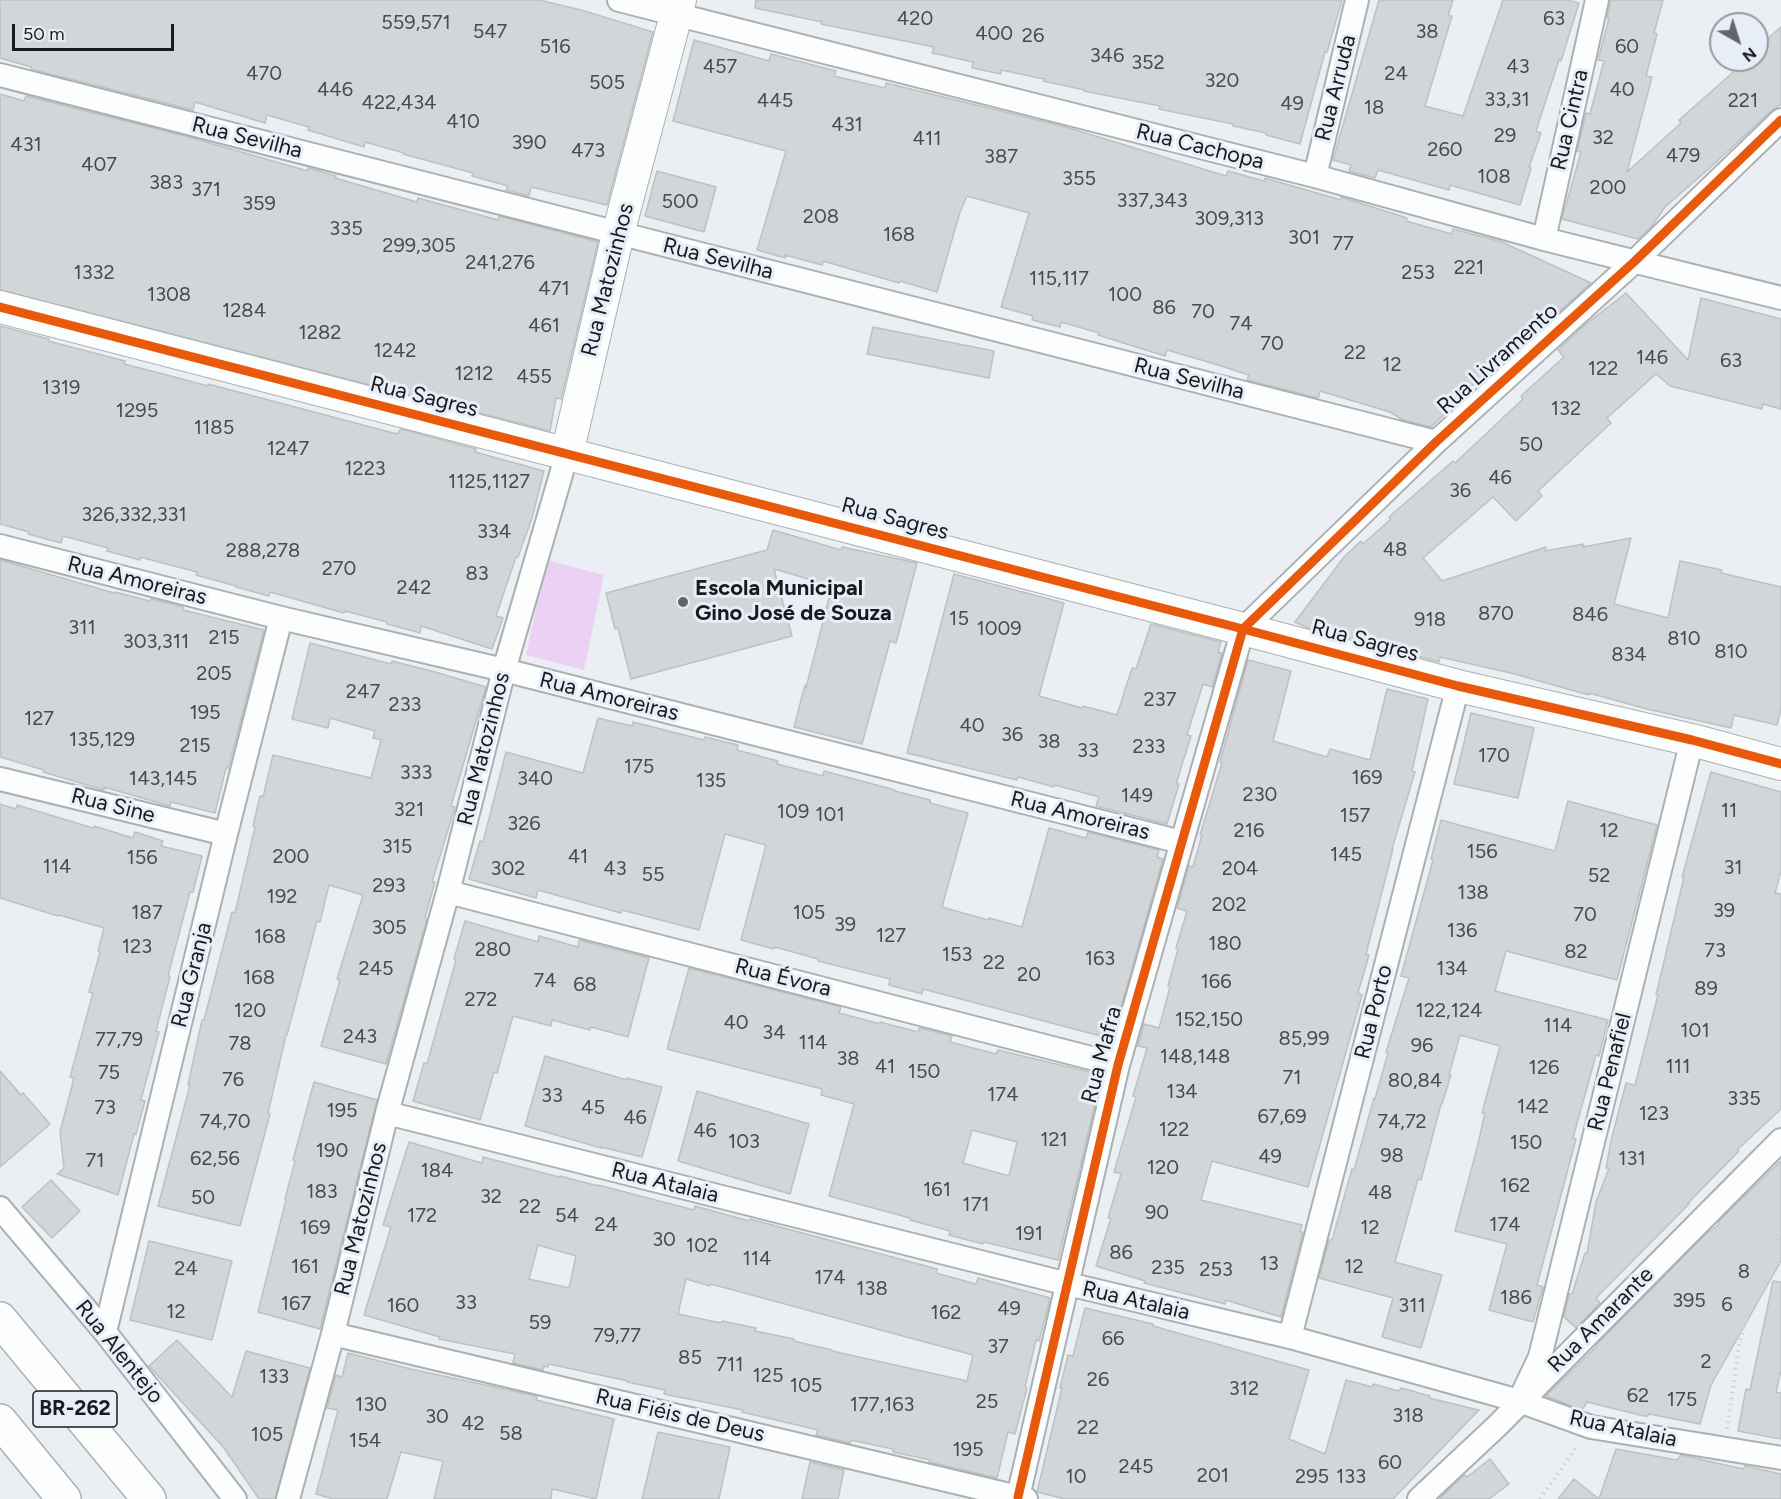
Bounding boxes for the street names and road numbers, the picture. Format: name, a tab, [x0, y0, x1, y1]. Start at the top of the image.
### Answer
street label: Rua Arruda	[1310, 32, 1362, 144]
street label: Rua Cintra	[1546, 67, 1594, 173]
street label: Rua Sevilha	[189, 112, 305, 164]
street label: Rua Cachopa	[1133, 118, 1267, 176]
street label: Rua Matozinhos	[576, 201, 640, 359]
street label: Rua Sevilha	[660, 233, 776, 285]
street label: Rua Livramento	[1432, 298, 1564, 420]
street label: Rua Sevilha	[1131, 353, 1247, 405]
street label: Rua Sagres	[367, 371, 481, 423]
street label: Rua Sagres	[838, 492, 952, 546]
street label: Rua Amoreiras	[65, 551, 209, 611]
street label: Rua Sagres	[1308, 614, 1422, 668]
street label: Rua Amoreiras	[537, 667, 681, 727]
street label: Rua Matozinhos	[452, 670, 516, 828]
street label: Rua Sine	[68, 783, 158, 829]
street label: Rua Amoreiras	[1008, 786, 1152, 846]
street label: Rua Granja	[166, 920, 218, 1030]
street label: Rua Évora	[732, 953, 834, 1003]
street label: Rua Porto	[1350, 962, 1398, 1062]
street label: Rua Mafra	[1076, 1004, 1128, 1106]
street label: Rua Penafiel	[1583, 1010, 1637, 1134]
street label: Rua Matozinhos	[329, 1140, 393, 1298]
street label: Rua Atalaia	[609, 1157, 721, 1209]
street label: Rua Amarante	[1543, 1262, 1659, 1378]
street label: Rua Atalaia	[1080, 1276, 1192, 1326]
street label: Rua Alentejo	[69, 1295, 169, 1409]
street label: Rua Fiéis de Deus	[593, 1384, 767, 1448]
road number: BR-262	[33, 1391, 117, 1427]
street label: Rua Atalaia	[1567, 1405, 1679, 1453]

